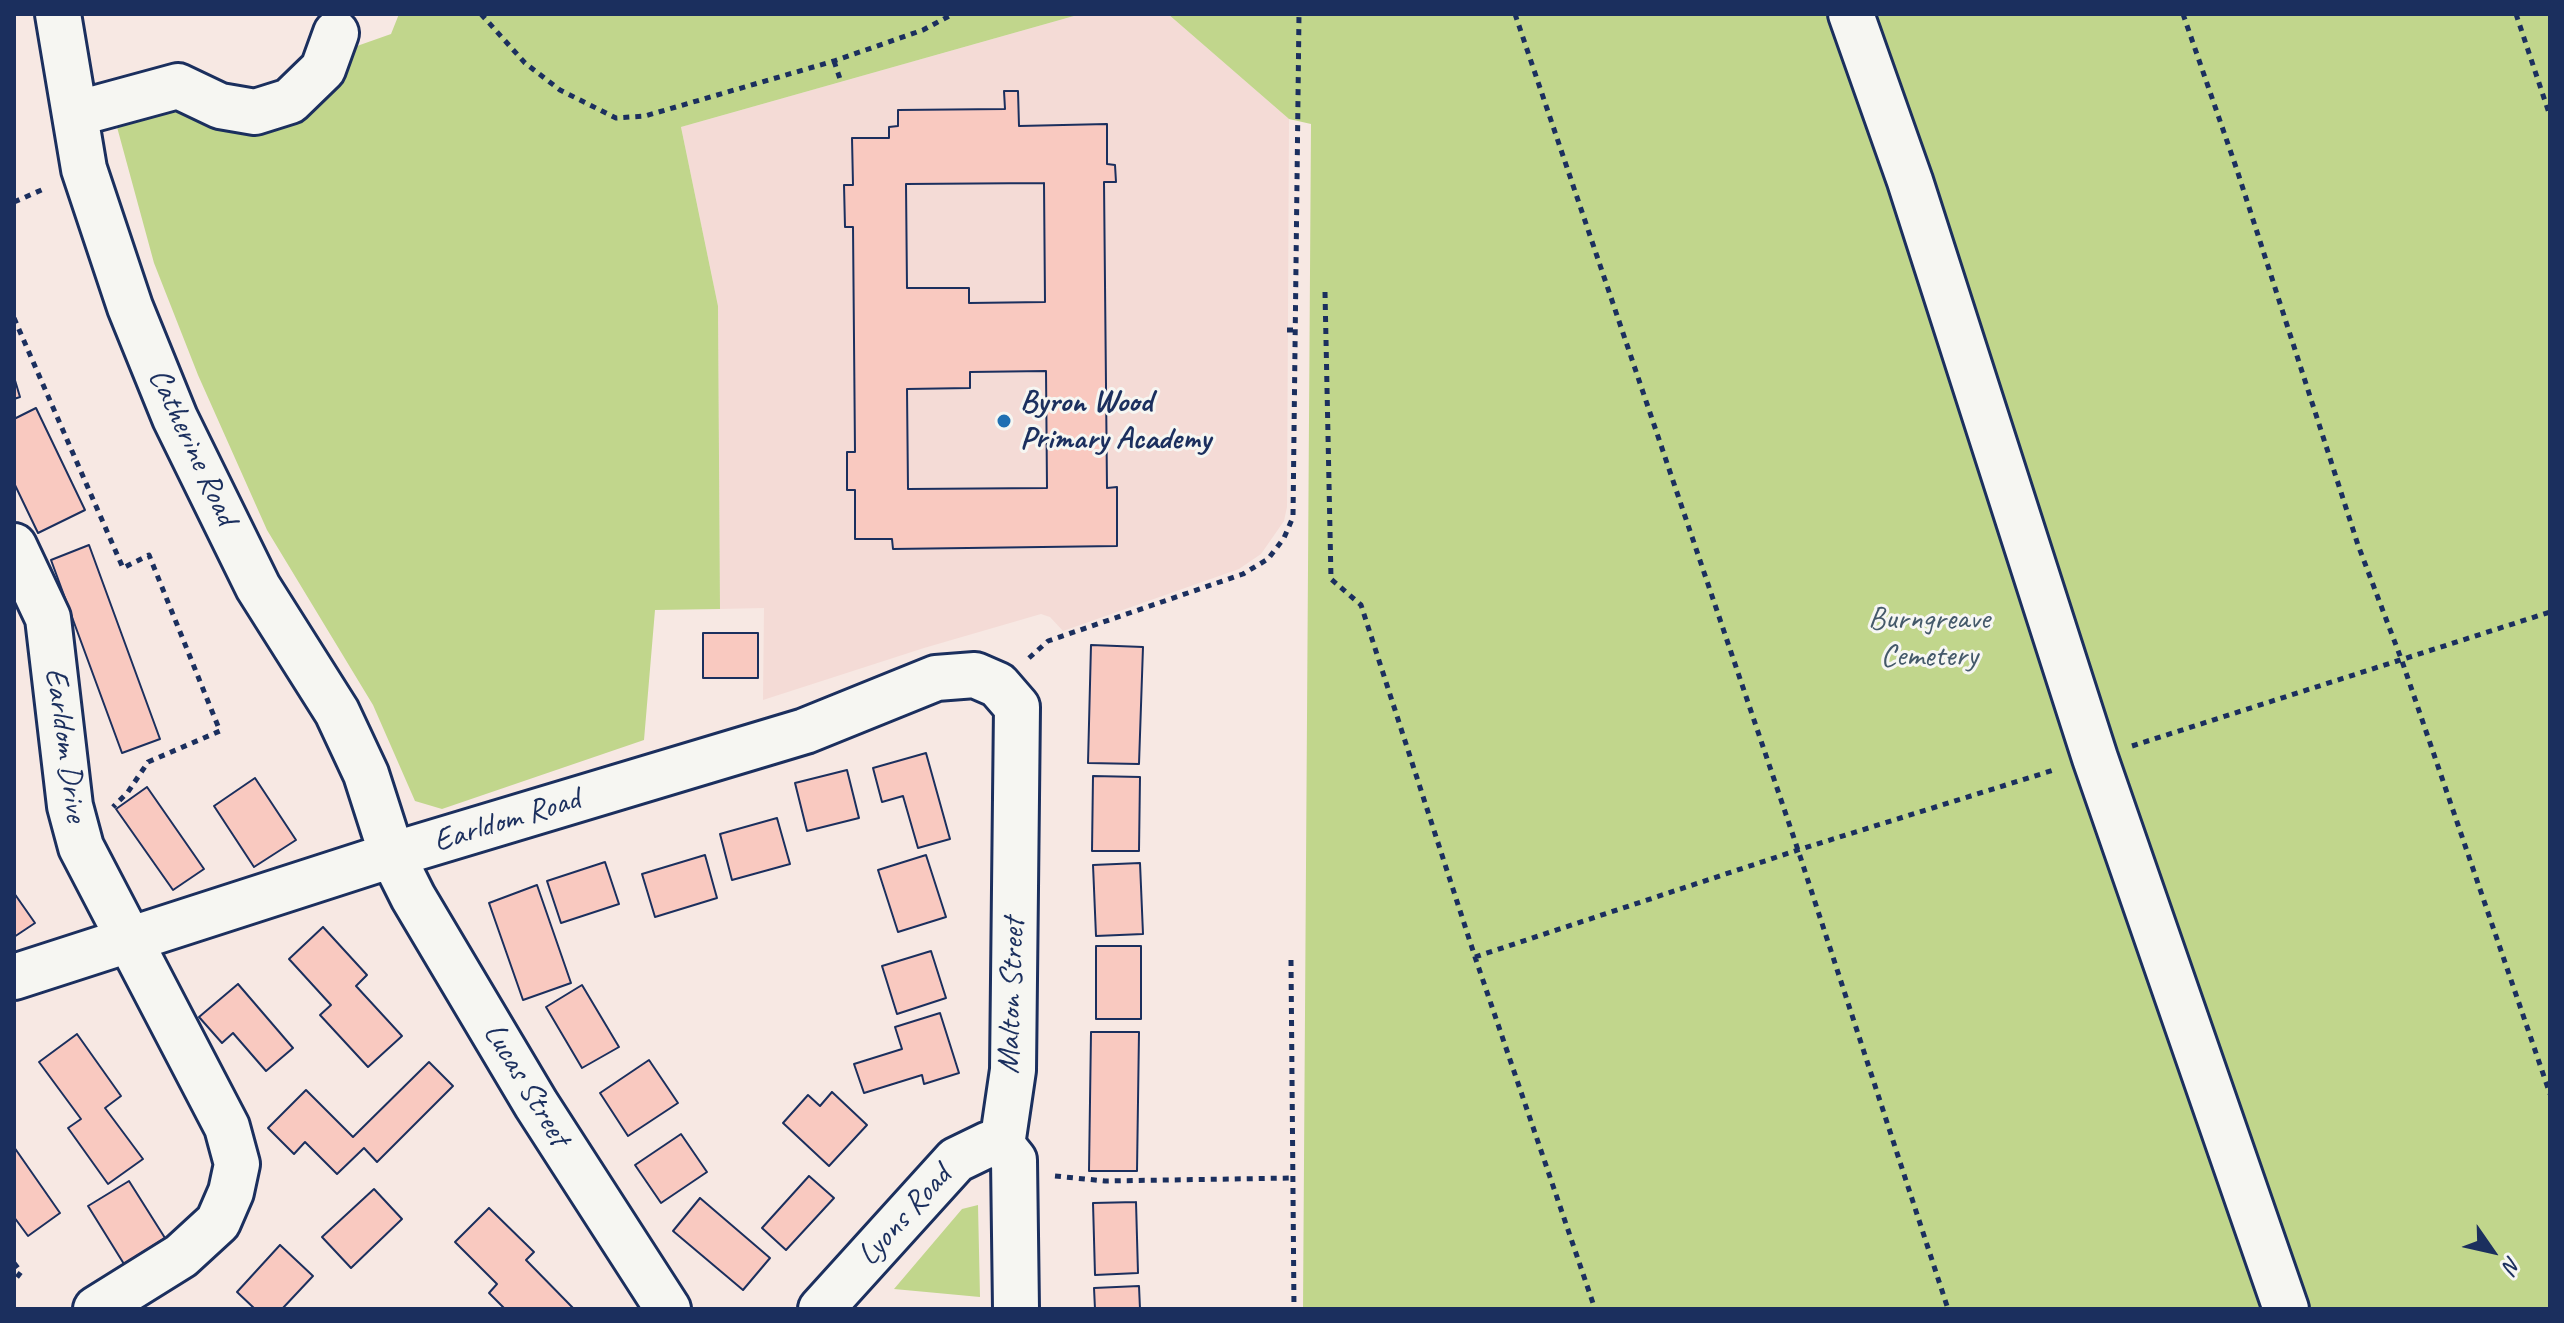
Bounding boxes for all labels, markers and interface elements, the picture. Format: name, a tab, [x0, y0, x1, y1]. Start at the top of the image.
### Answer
street label: Catherine Road	[139, 363, 245, 531]
place label: Byron Wood Primary Academy	[1020, 384, 1211, 459]
marker: Byron Wood Primary Academy	[995, 412, 1013, 430]
park label: Burngreave Cemetery	[1868, 601, 1990, 676]
street label: Earldom Drive	[35, 666, 95, 824]
street label: Earldom Road	[429, 781, 585, 861]
street label: Malton Street	[990, 917, 1034, 1075]
street label: Lucas Street	[474, 1017, 578, 1153]
street label: Lyons Road	[850, 1158, 960, 1274]
north arrow	[2452, 1211, 2532, 1291]
text: N	[2496, 1251, 2527, 1278]

